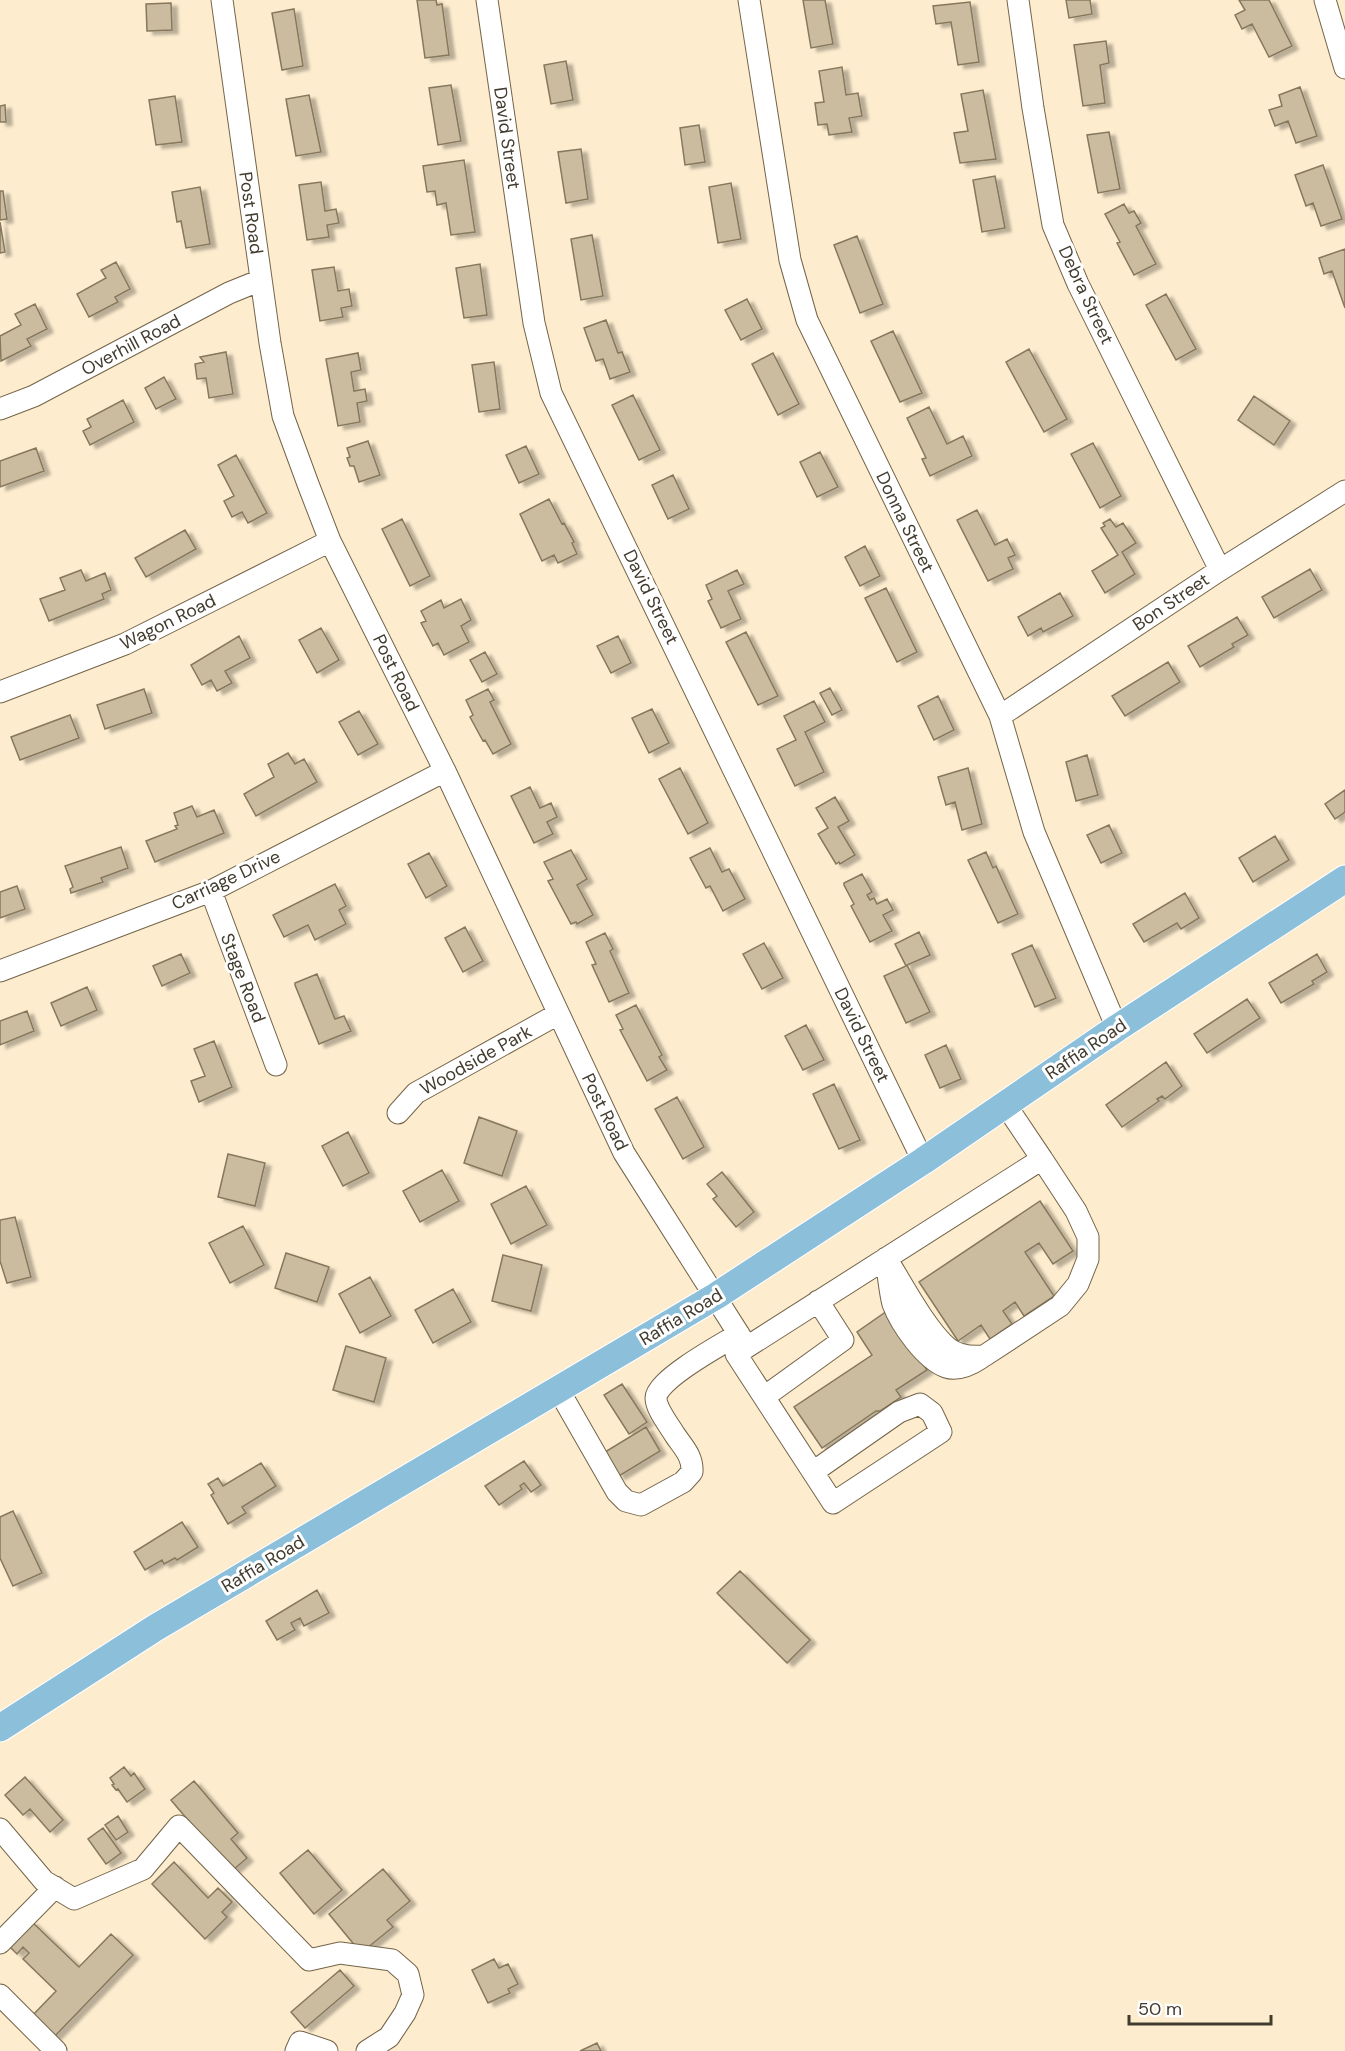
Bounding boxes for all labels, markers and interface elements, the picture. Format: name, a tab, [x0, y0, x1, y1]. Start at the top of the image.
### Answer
street label: David Street	[488, 85, 526, 191]
street label: Post Road	[233, 170, 269, 256]
street label: Debra Street	[1053, 242, 1119, 348]
street label: Overhill Road	[77, 309, 185, 381]
street label: Donna Street	[870, 468, 940, 576]
street label: David Street	[618, 546, 684, 648]
street label: Bon Street	[1128, 568, 1214, 636]
street label: Wagon Road	[116, 588, 220, 656]
street label: Post Road	[367, 630, 425, 716]
street label: Carriage Drive	[168, 844, 284, 916]
street label: Stage Road	[215, 930, 271, 1026]
street label: David Street	[829, 984, 895, 1086]
street label: Raffia Road	[1041, 1013, 1131, 1085]
street label: Woodside Park	[416, 1019, 536, 1101]
street label: Post Road	[576, 1069, 634, 1155]
street label: Raffia Road	[635, 1283, 727, 1351]
street label: Raffia Road	[217, 1530, 309, 1598]
scale bar	[1129, 1988, 1272, 2026]
text: 50 m	[1138, 1997, 1182, 2021]

